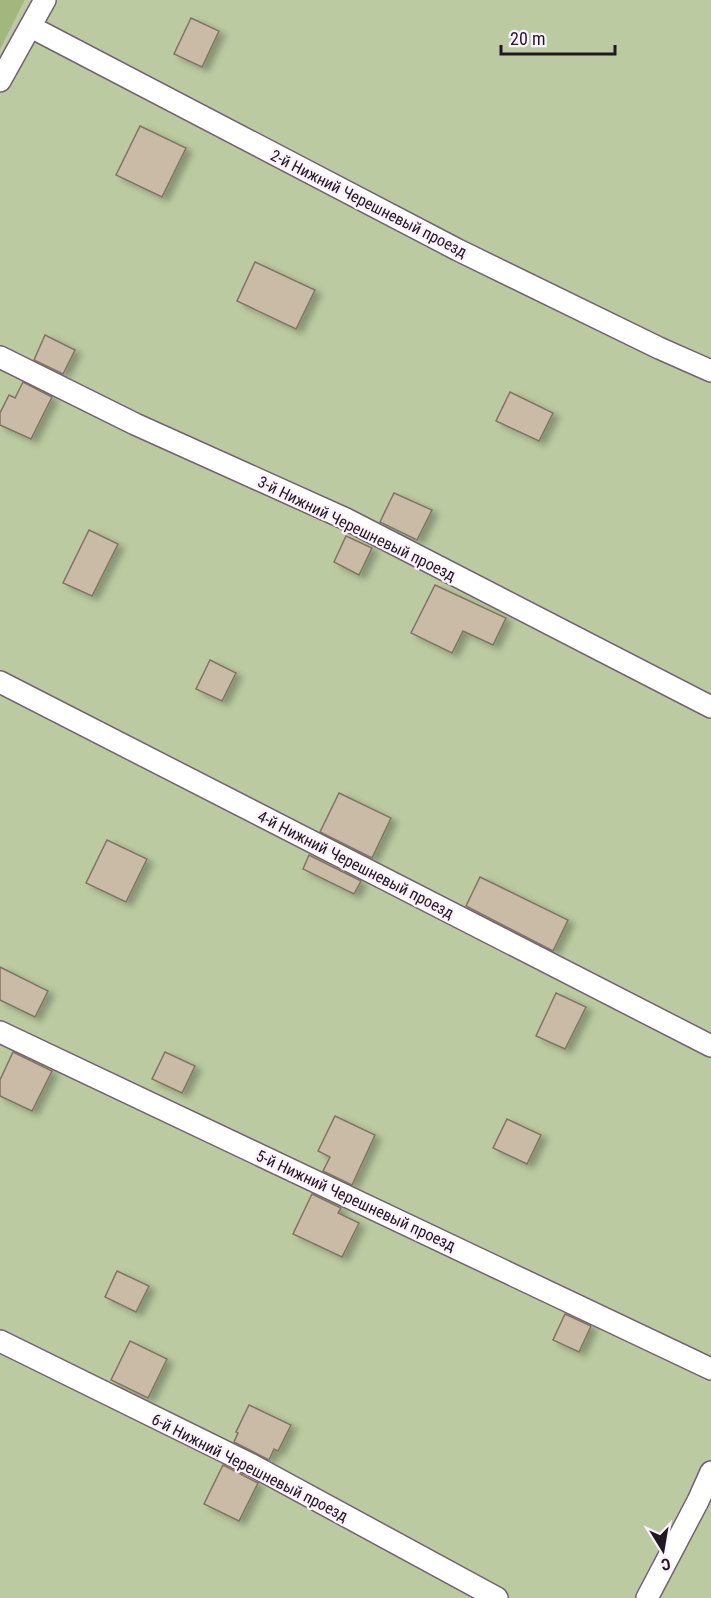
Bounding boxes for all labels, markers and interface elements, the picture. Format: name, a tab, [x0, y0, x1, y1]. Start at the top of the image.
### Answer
scale bar	[501, 18, 615, 56]
text: 20 m	[510, 28, 545, 49]
street label: 2-й Нижний Черешневый проезд	[267, 146, 471, 262]
street label: 3-й Нижний Черешневый проезд	[255, 472, 459, 585]
street label: 4-й Нижний Черешневый проезд	[254, 807, 458, 923]
street label: 5-й Нижний Черешневый проезд	[253, 1146, 459, 1255]
street label: 6-й Нижний Черешневый проезд	[148, 1410, 352, 1526]
north arrow	[633, 1520, 693, 1580]
text: С	[659, 1554, 672, 1574]

